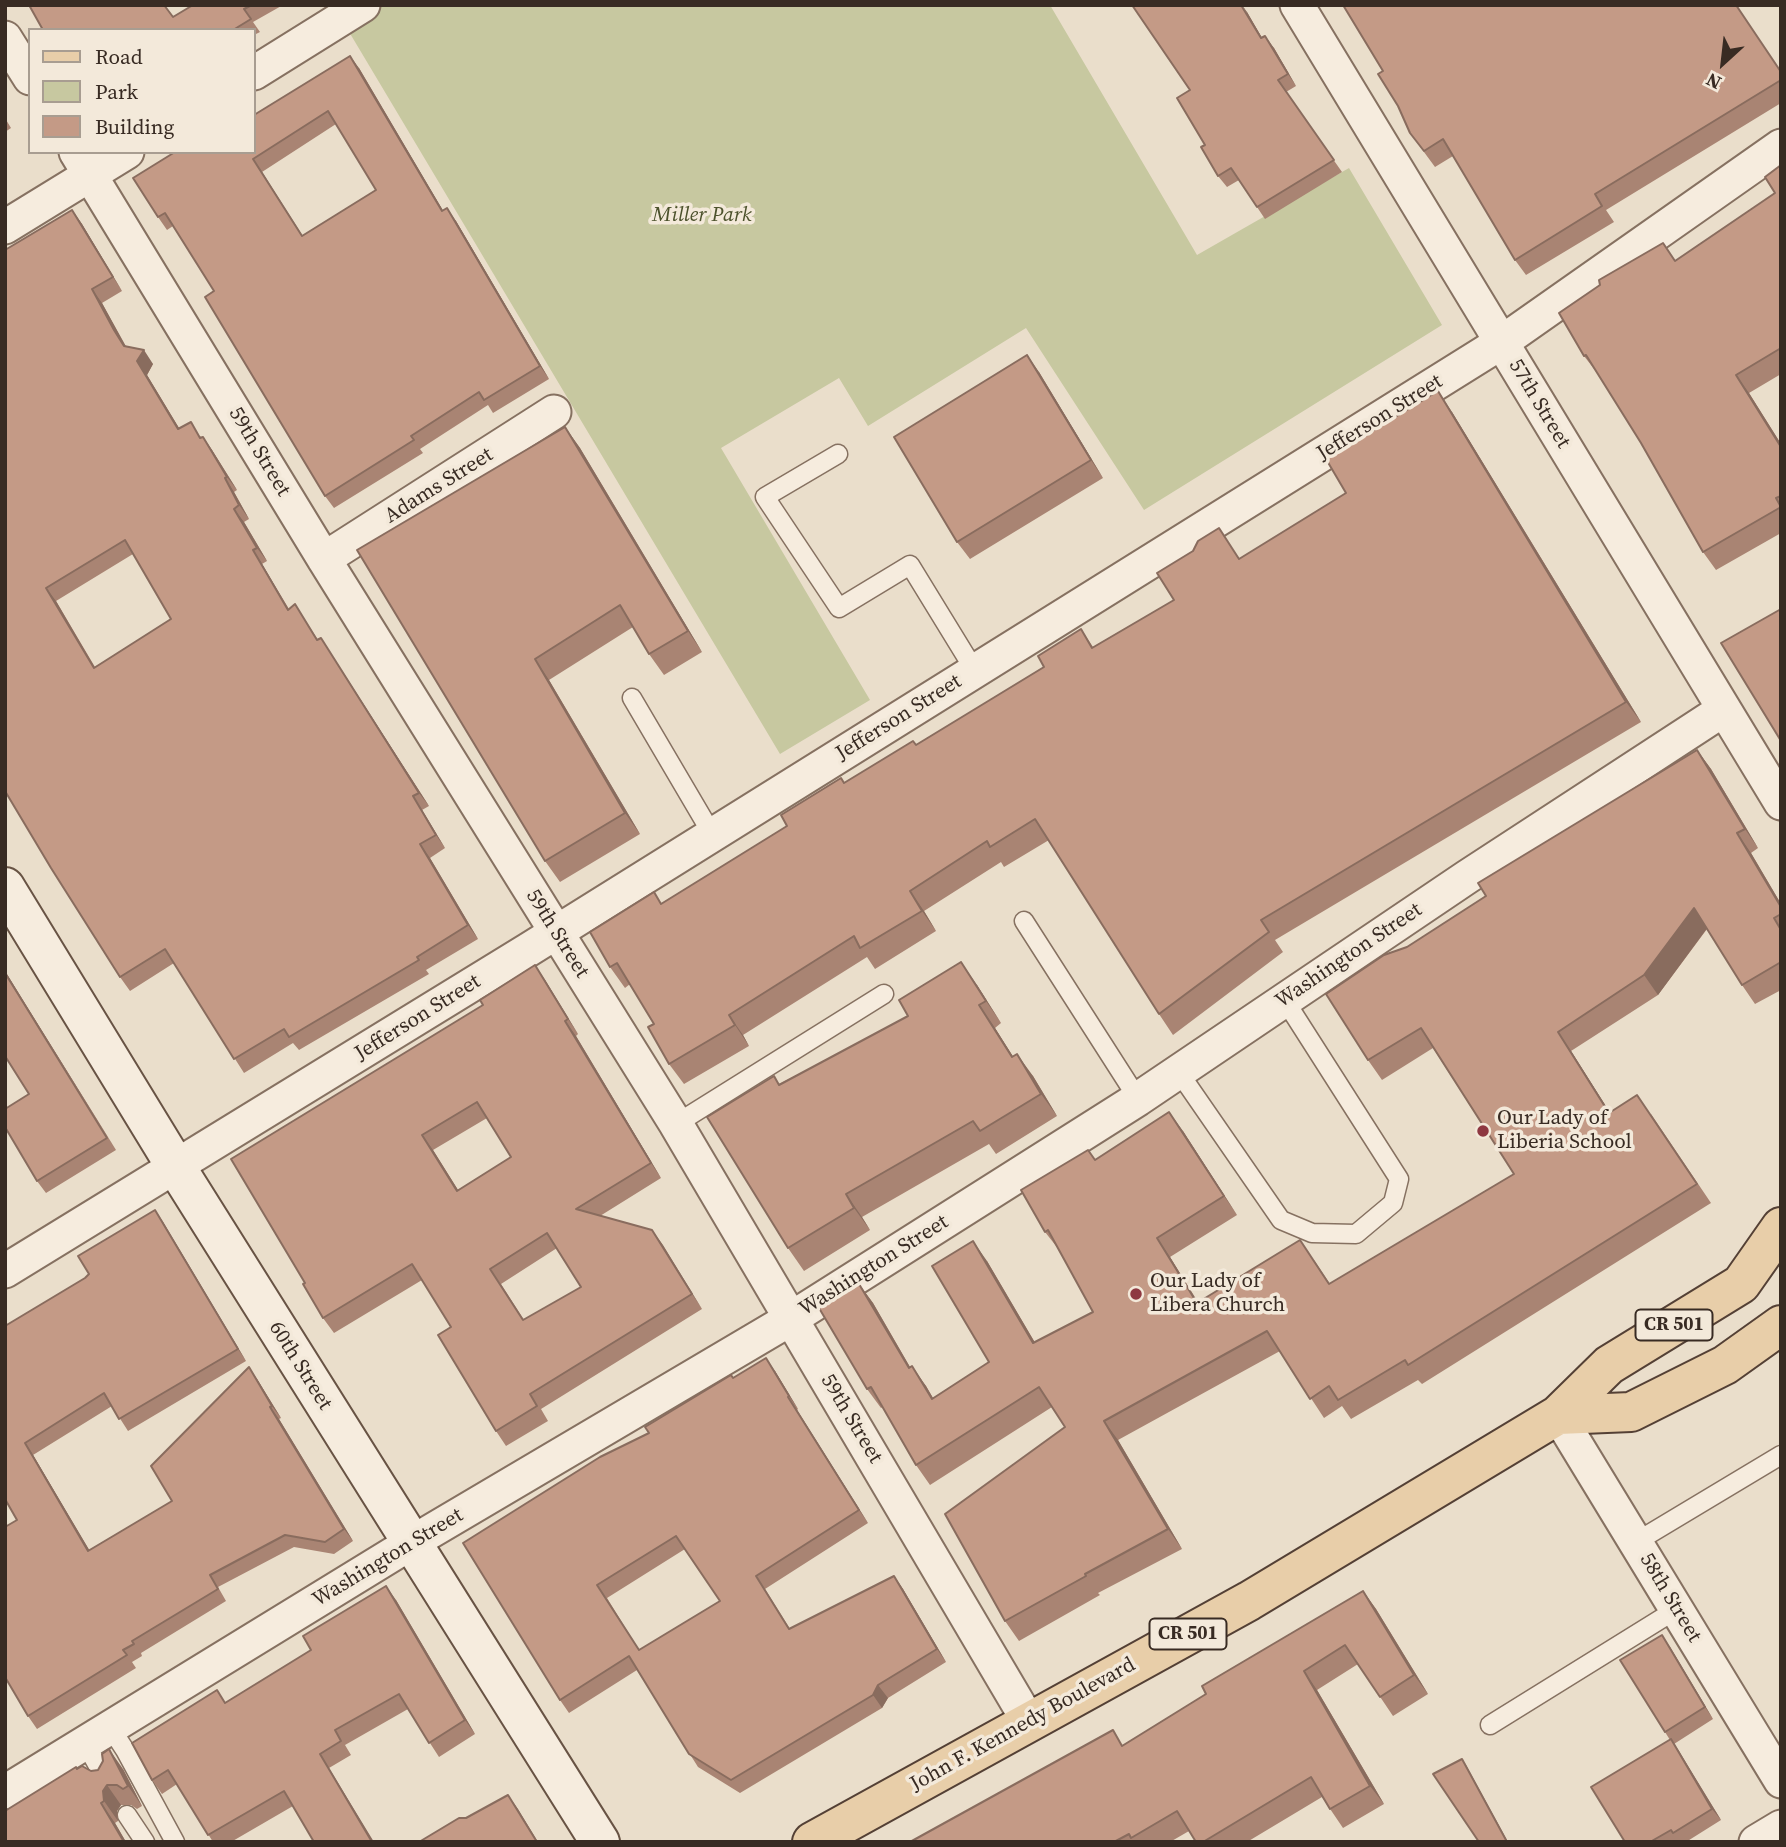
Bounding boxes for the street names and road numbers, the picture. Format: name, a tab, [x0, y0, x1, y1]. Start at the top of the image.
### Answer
street label: 57th Street	[1503, 355, 1575, 453]
street label: Jefferson Street	[1313, 369, 1447, 467]
street label: 59th Street	[223, 403, 295, 501]
street label: Adams Street	[380, 443, 498, 529]
street label: Jefferson Street	[832, 669, 966, 767]
street label: 59th Street	[520, 885, 594, 983]
street label: Washington Street	[1271, 898, 1427, 1014]
street label: Jefferson Street	[351, 969, 485, 1067]
street label: Washington Street	[795, 1210, 953, 1322]
road number: CR 501	[1636, 1310, 1712, 1340]
street label: 60th Street	[263, 1317, 337, 1415]
street label: 59th Street	[815, 1370, 887, 1468]
street label: Washington Street	[308, 1503, 468, 1613]
street label: 58th Street	[1634, 1549, 1706, 1647]
road number: CR 501	[1150, 1618, 1226, 1650]
street label: John F. Kennedy Boulevard	[906, 1653, 1140, 1797]

